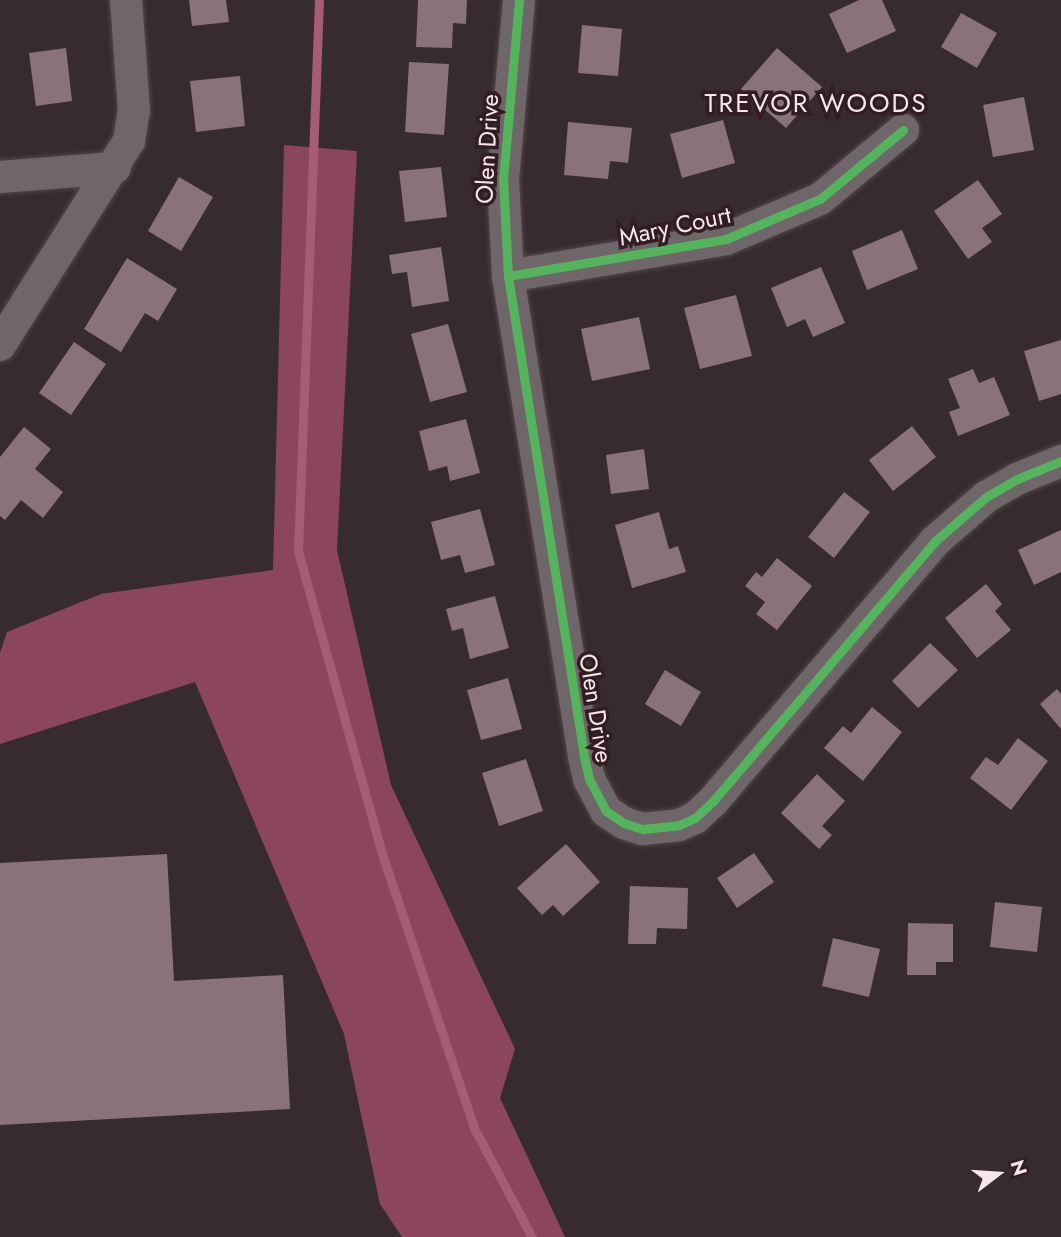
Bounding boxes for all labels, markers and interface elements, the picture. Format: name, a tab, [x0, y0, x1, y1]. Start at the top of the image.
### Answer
district label: TREVOR WOODS	[706, 88, 926, 120]
street label: Olen Drive	[470, 93, 504, 205]
street label: Mary Court	[616, 200, 734, 252]
street label: Olen Drive	[573, 651, 619, 765]
north arrow	[963, 1139, 1033, 1209]
text: N	[1003, 1157, 1034, 1179]

